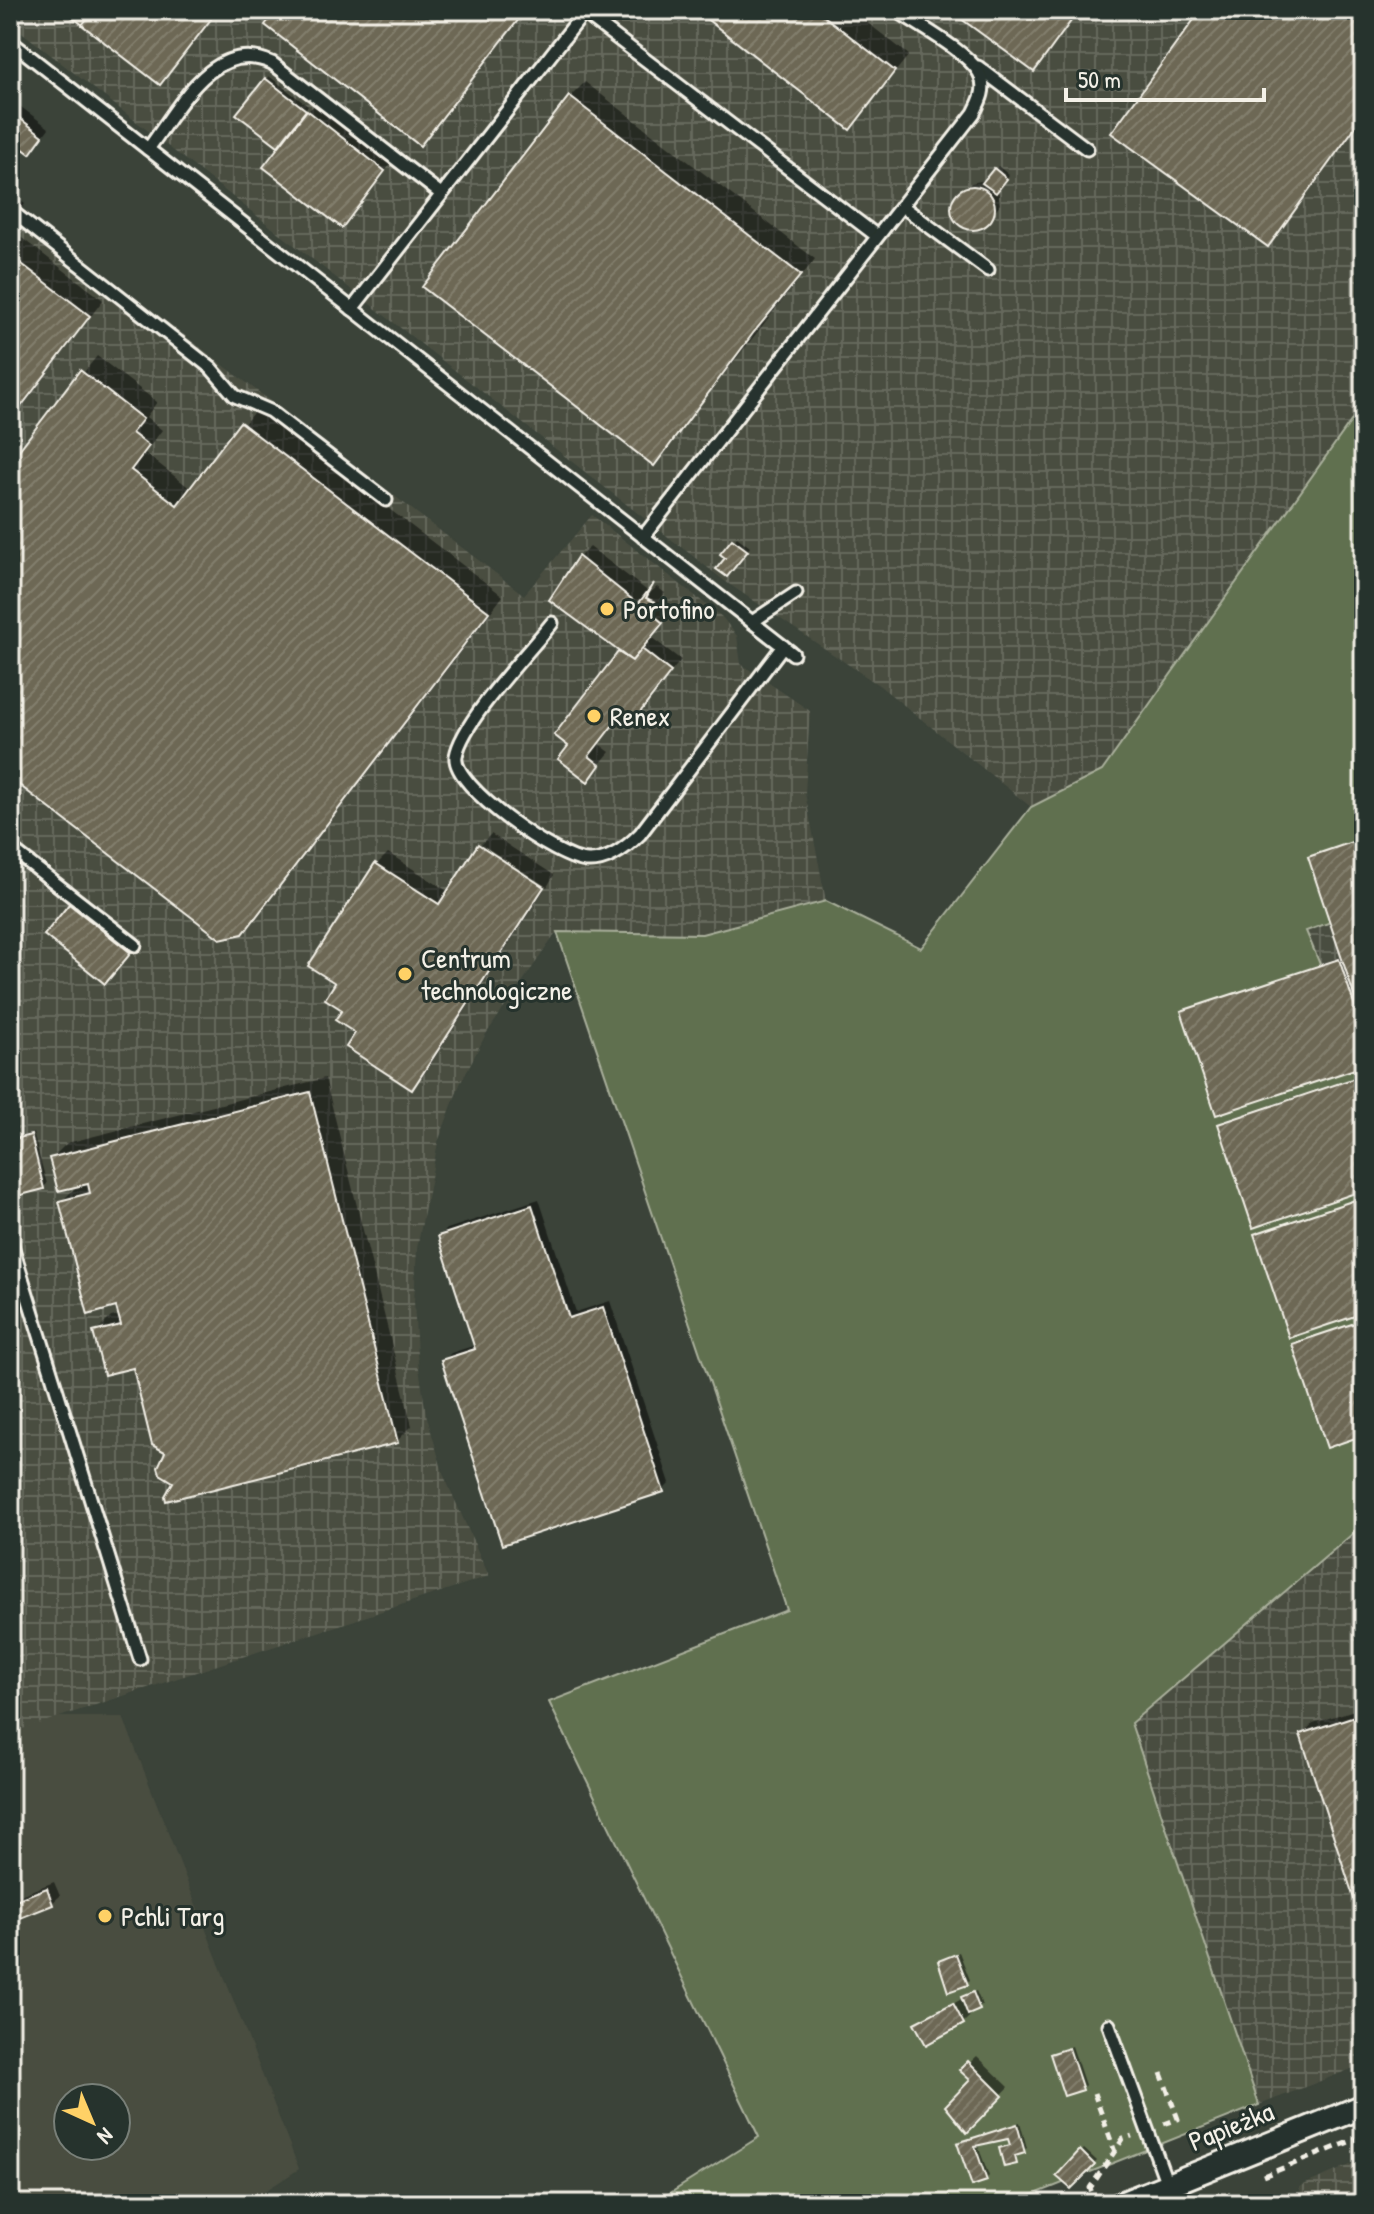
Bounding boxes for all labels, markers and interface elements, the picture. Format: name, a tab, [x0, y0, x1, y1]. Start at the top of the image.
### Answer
scale bar	[1066, 52, 1264, 102]
text: 50 m	[1078, 63, 1121, 95]
place label: Portofino	[623, 590, 715, 628]
marker: Portofino	[598, 600, 616, 618]
place label: Renex	[610, 697, 670, 735]
marker: Renex	[585, 707, 603, 725]
place label: Centrum technologiczne	[421, 939, 572, 1009]
marker: Centrum technologiczne	[396, 965, 414, 983]
place label: Pchli Targ	[121, 1897, 225, 1935]
marker: Pchli Targ	[96, 1907, 114, 1925]
north arrow	[52, 2082, 132, 2162]
street label: Papieżka	[1183, 2092, 1279, 2160]
text: N	[91, 2122, 121, 2151]

